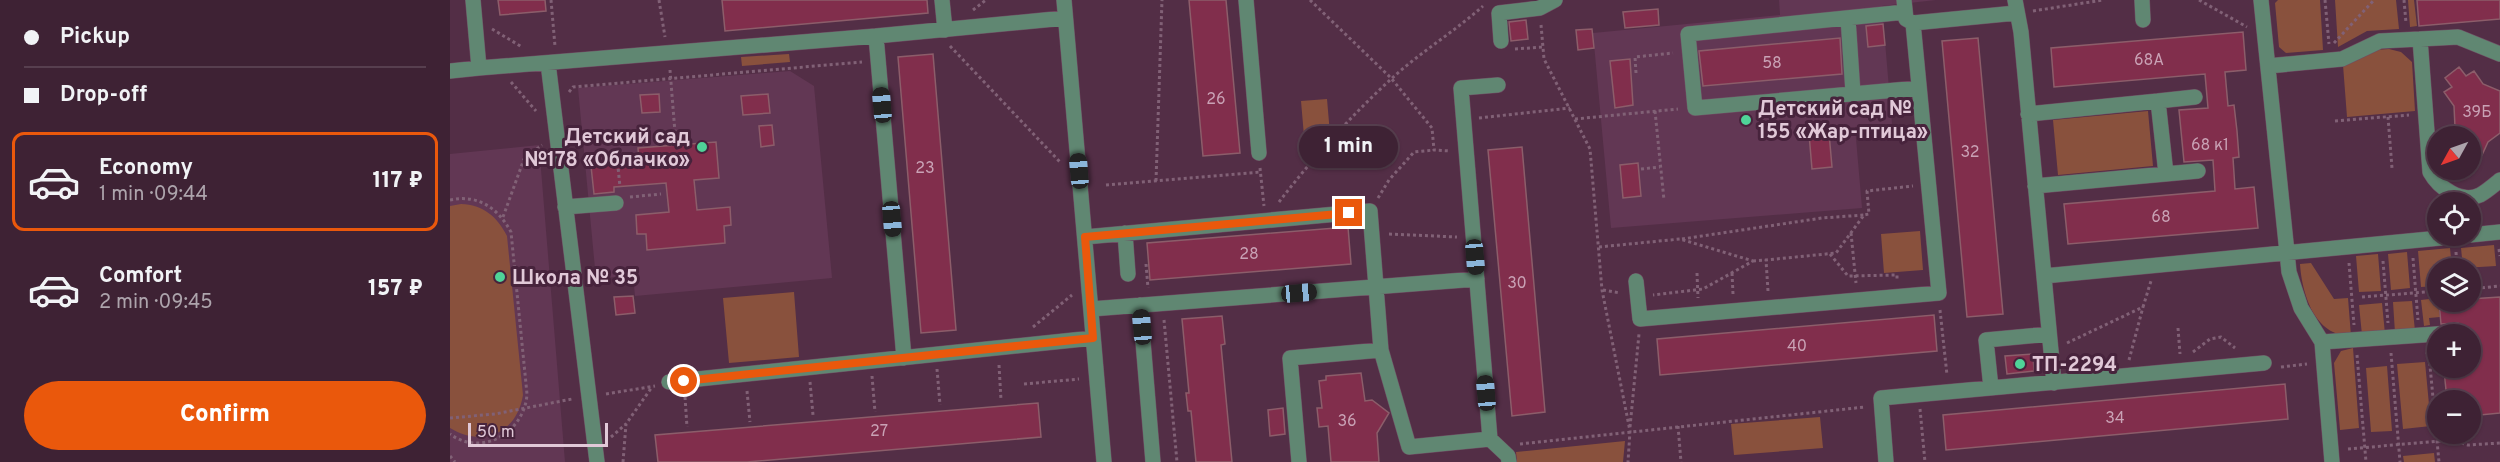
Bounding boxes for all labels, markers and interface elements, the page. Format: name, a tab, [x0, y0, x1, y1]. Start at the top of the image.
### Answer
text: Pickup	[60, 24, 130, 51]
house number: 68А	[2134, 51, 2164, 71]
house number: 58	[1762, 54, 1782, 74]
text: Drop-off	[60, 82, 147, 109]
car	[871, 86, 893, 124]
house number: 26	[1206, 90, 1226, 110]
place label: Детский сад № 155 «Жар-птица»	[1758, 97, 1928, 146]
house number: 39Б	[2462, 103, 2492, 123]
marker: Детский сад № 155 «Жар-птица»	[1739, 113, 1753, 127]
place label: Детский сад №178 «Облачко»	[524, 125, 690, 174]
callout: 1 min	[1300, 126, 1398, 168]
north arrow	[2427, 126, 2481, 180]
map controls	[2427, 126, 2481, 444]
text: 1 min	[1324, 134, 1373, 160]
house number: 68 к1	[2191, 136, 2229, 156]
marker: Детский сад №178 «Облачко»	[695, 140, 709, 154]
house number: 32	[1960, 143, 1980, 163]
car	[1068, 152, 1090, 190]
icon: car	[27, 155, 81, 209]
text: Economy	[99, 155, 193, 182]
house number: 23	[915, 159, 935, 179]
text: 117 ₽	[373, 168, 423, 195]
text: 1 min · 09:44	[99, 182, 208, 208]
button: locate	[2427, 192, 2481, 246]
route end	[1335, 199, 1362, 226]
car	[881, 200, 903, 238]
house number: 68	[2151, 208, 2171, 228]
car	[1464, 238, 1486, 276]
house number: 28	[1239, 245, 1259, 265]
button: layers	[2427, 258, 2481, 312]
icon: car	[27, 263, 81, 317]
text: Comfort	[99, 263, 182, 290]
place label: Школа № 35	[512, 266, 638, 292]
marker: Школа № 35	[493, 270, 507, 284]
house number: 30	[1507, 274, 1527, 294]
text: 157 ₽	[368, 276, 423, 303]
car	[1280, 282, 1318, 304]
text: 2 min · 09:45	[99, 290, 213, 316]
car	[1131, 308, 1153, 346]
button: +	[2427, 324, 2481, 378]
house number: 40	[1787, 337, 1807, 357]
place label: ТП-2294	[2032, 353, 2117, 379]
marker: ТП-2294	[2013, 357, 2027, 371]
route start	[670, 367, 697, 394]
car	[1475, 374, 1497, 412]
button: Confirm	[24, 381, 426, 450]
button: −	[2427, 390, 2481, 444]
house number: 34	[2105, 409, 2125, 429]
house number: 36	[1337, 412, 1357, 432]
scale bar	[468, 420, 608, 448]
house number: 27	[870, 422, 888, 442]
text: 50 m	[477, 423, 515, 443]

